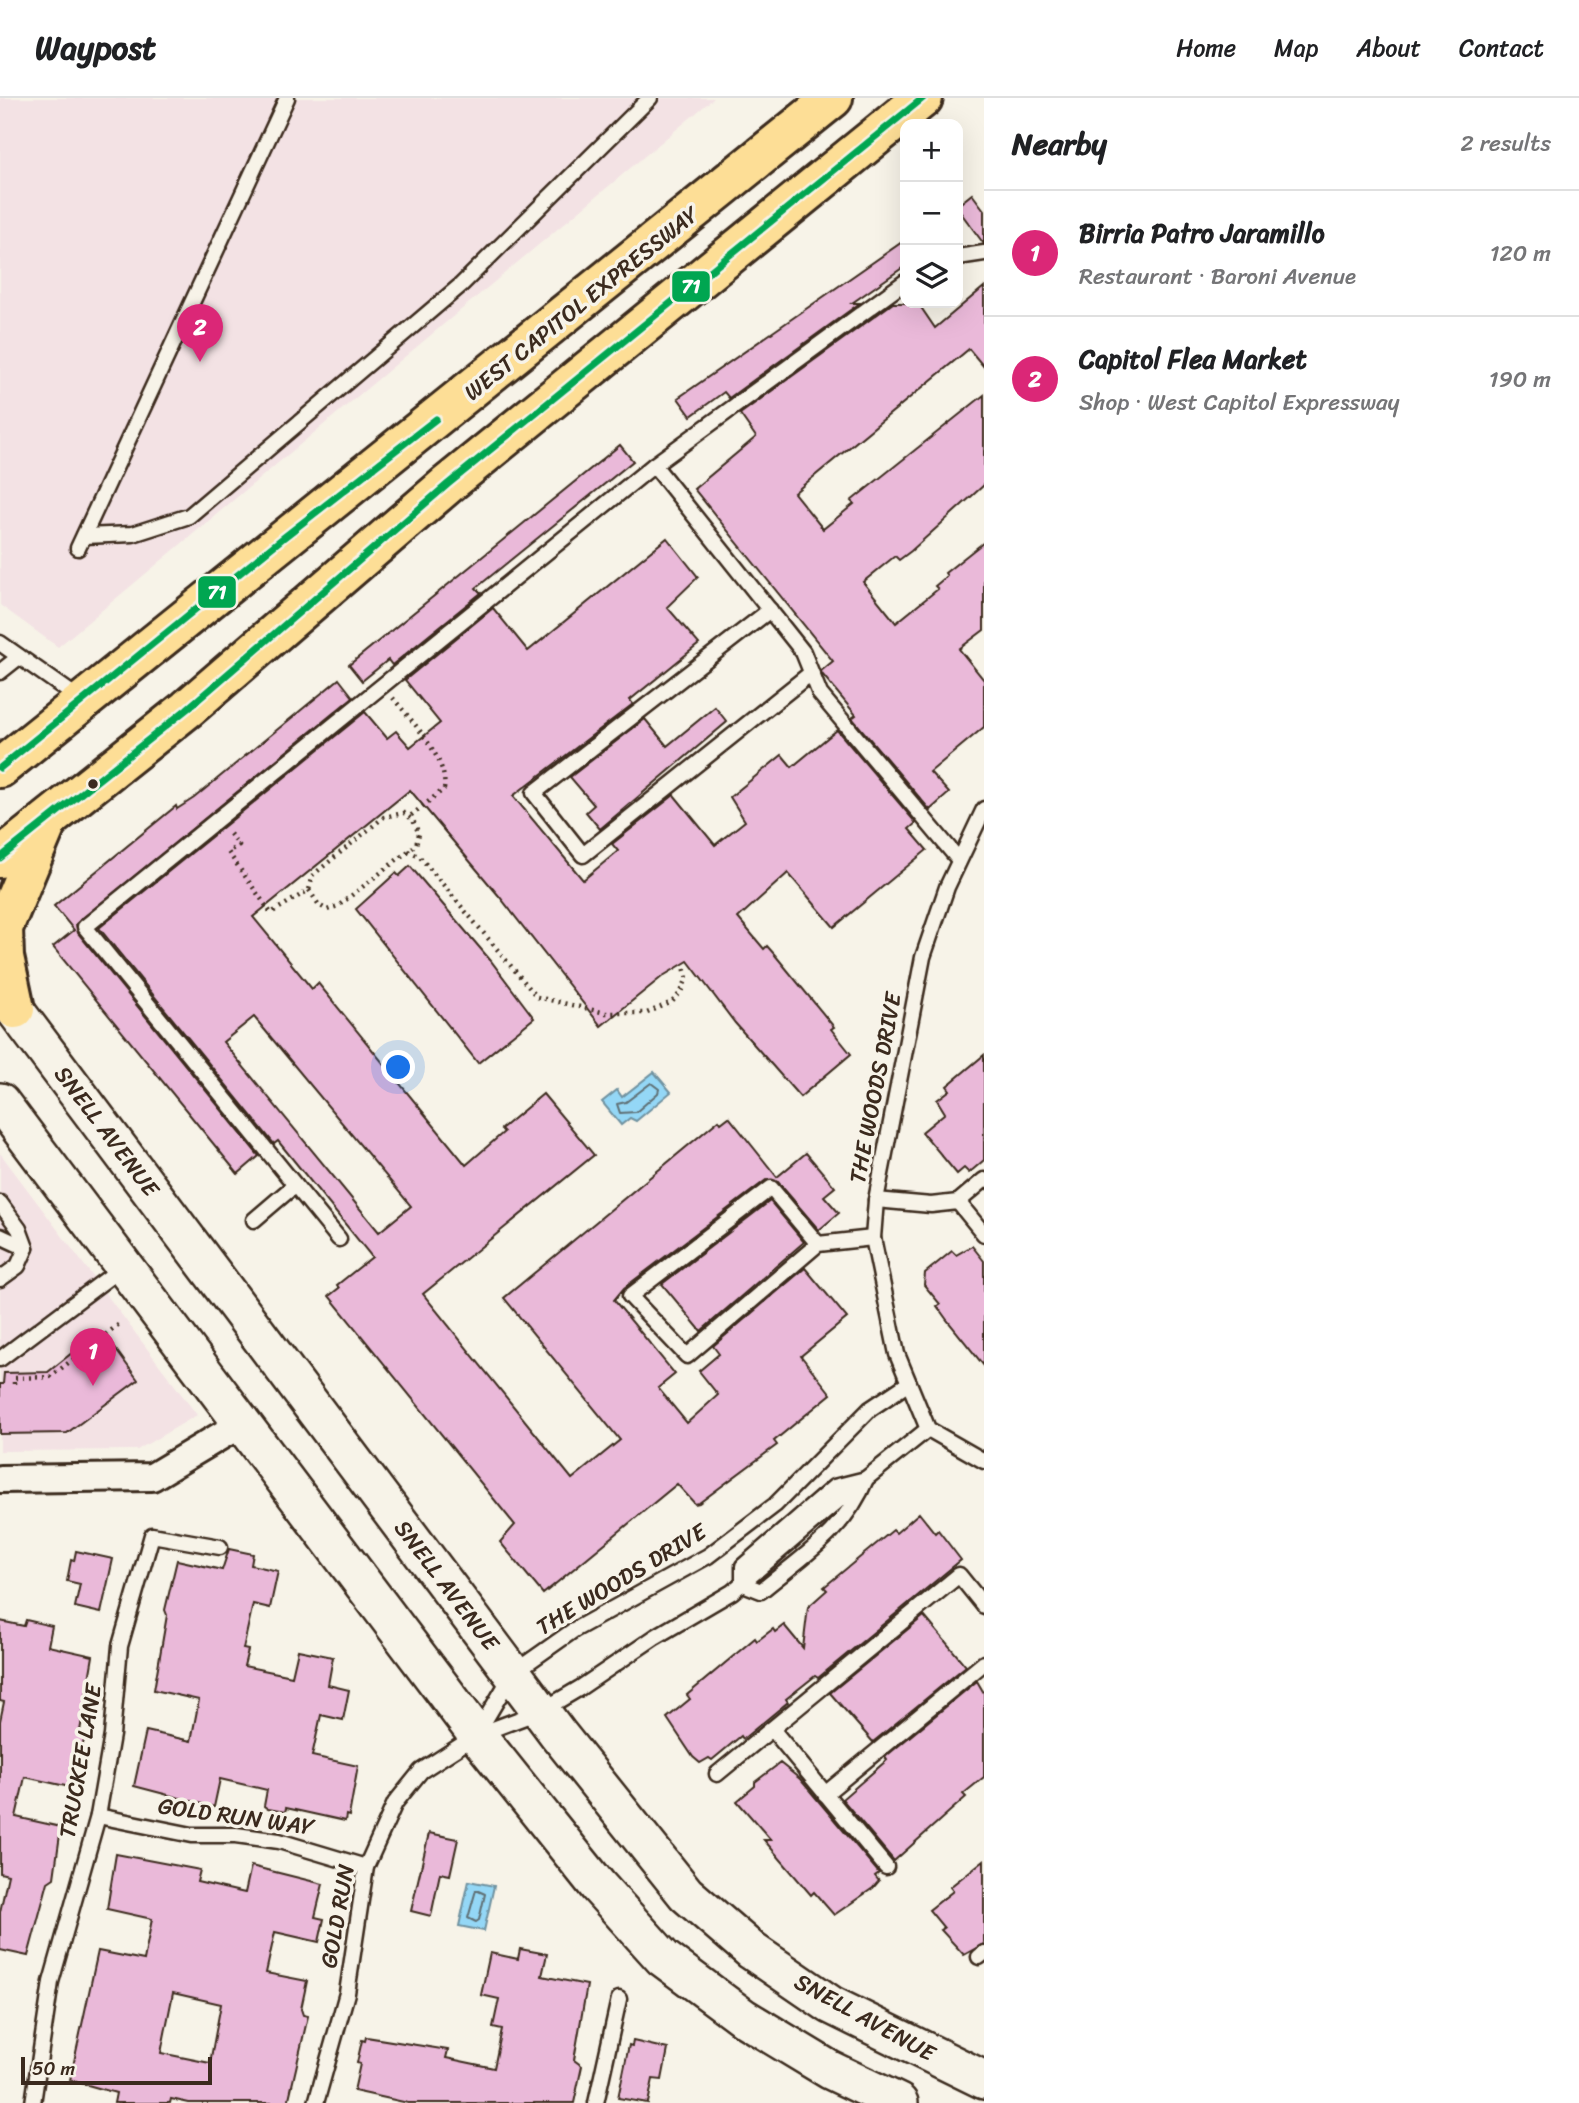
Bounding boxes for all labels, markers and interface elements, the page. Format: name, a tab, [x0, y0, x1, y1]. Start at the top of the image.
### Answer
text: Waypost	[35, 19, 156, 77]
text: Home	[1176, 27, 1236, 69]
text: Map	[1274, 27, 1318, 69]
text: About	[1356, 27, 1421, 69]
text: Contact	[1459, 27, 1544, 69]
text: Nearby	[1012, 117, 1107, 171]
map controls	[900, 119, 963, 308]
button: +	[900, 119, 963, 182]
text: 2 results	[1460, 123, 1551, 164]
button: −	[900, 182, 963, 245]
street label: WEST CAPITOL EXPRESSWAY	[454, 194, 709, 412]
text: Birria Patro Jaramillo	[1079, 210, 1325, 256]
text: 1	[1030, 233, 1040, 274]
text: 120 m	[1490, 233, 1551, 274]
button: layers	[900, 245, 963, 308]
text: Restaurant · Baroni Avenue	[1079, 256, 1356, 297]
line badge: 71	[671, 270, 711, 303]
text: 71	[681, 270, 701, 303]
pin: 2	[177, 304, 223, 362]
text: Capitol Flea Market	[1079, 336, 1307, 382]
text: 2	[1028, 359, 1042, 400]
text: 190 m	[1489, 359, 1551, 400]
text: Shop · West Capitol Expressway	[1079, 382, 1399, 423]
line badge: 71	[197, 575, 237, 609]
text: 71	[207, 576, 227, 609]
unlabelled marker	[86, 777, 100, 791]
street label: THE WOODS DRIVE	[837, 988, 914, 1187]
your location	[381, 1050, 415, 1084]
street label: SNELL AVENUE	[43, 1057, 171, 1207]
pin: 1	[70, 1328, 116, 1386]
street label: SNELL AVENUE	[383, 1511, 511, 1661]
street label: THE WOODS DRIVE	[528, 1511, 716, 1647]
street label: TRUCKEE LANE	[47, 1680, 114, 1841]
street label: GOLD RUN WAY	[155, 1785, 318, 1848]
street label: GOLD RUN	[308, 1861, 367, 1971]
street label: SNELL AVENUE	[787, 1962, 944, 2074]
text: 50 m	[32, 2052, 75, 2085]
scale bar	[21, 2054, 212, 2086]

